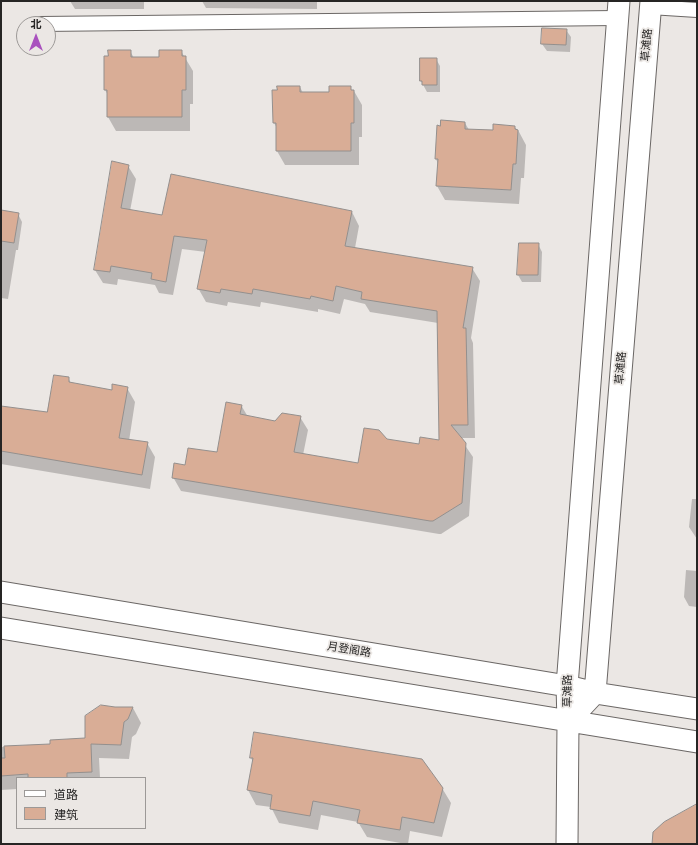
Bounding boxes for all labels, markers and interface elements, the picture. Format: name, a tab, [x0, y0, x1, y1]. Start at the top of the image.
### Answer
north arrow	[16, 16, 56, 56]
text: 北	[31, 18, 42, 31]
street label: 草滩路	[639, 28, 655, 62]
street label: 草滩路	[613, 351, 629, 385]
street label: 月登阁路	[326, 640, 372, 660]
street label: 草滩路	[561, 675, 575, 707]
legend	[16, 777, 146, 829]
text: 道路	[54, 788, 78, 802]
text: 建筑	[54, 808, 78, 822]

